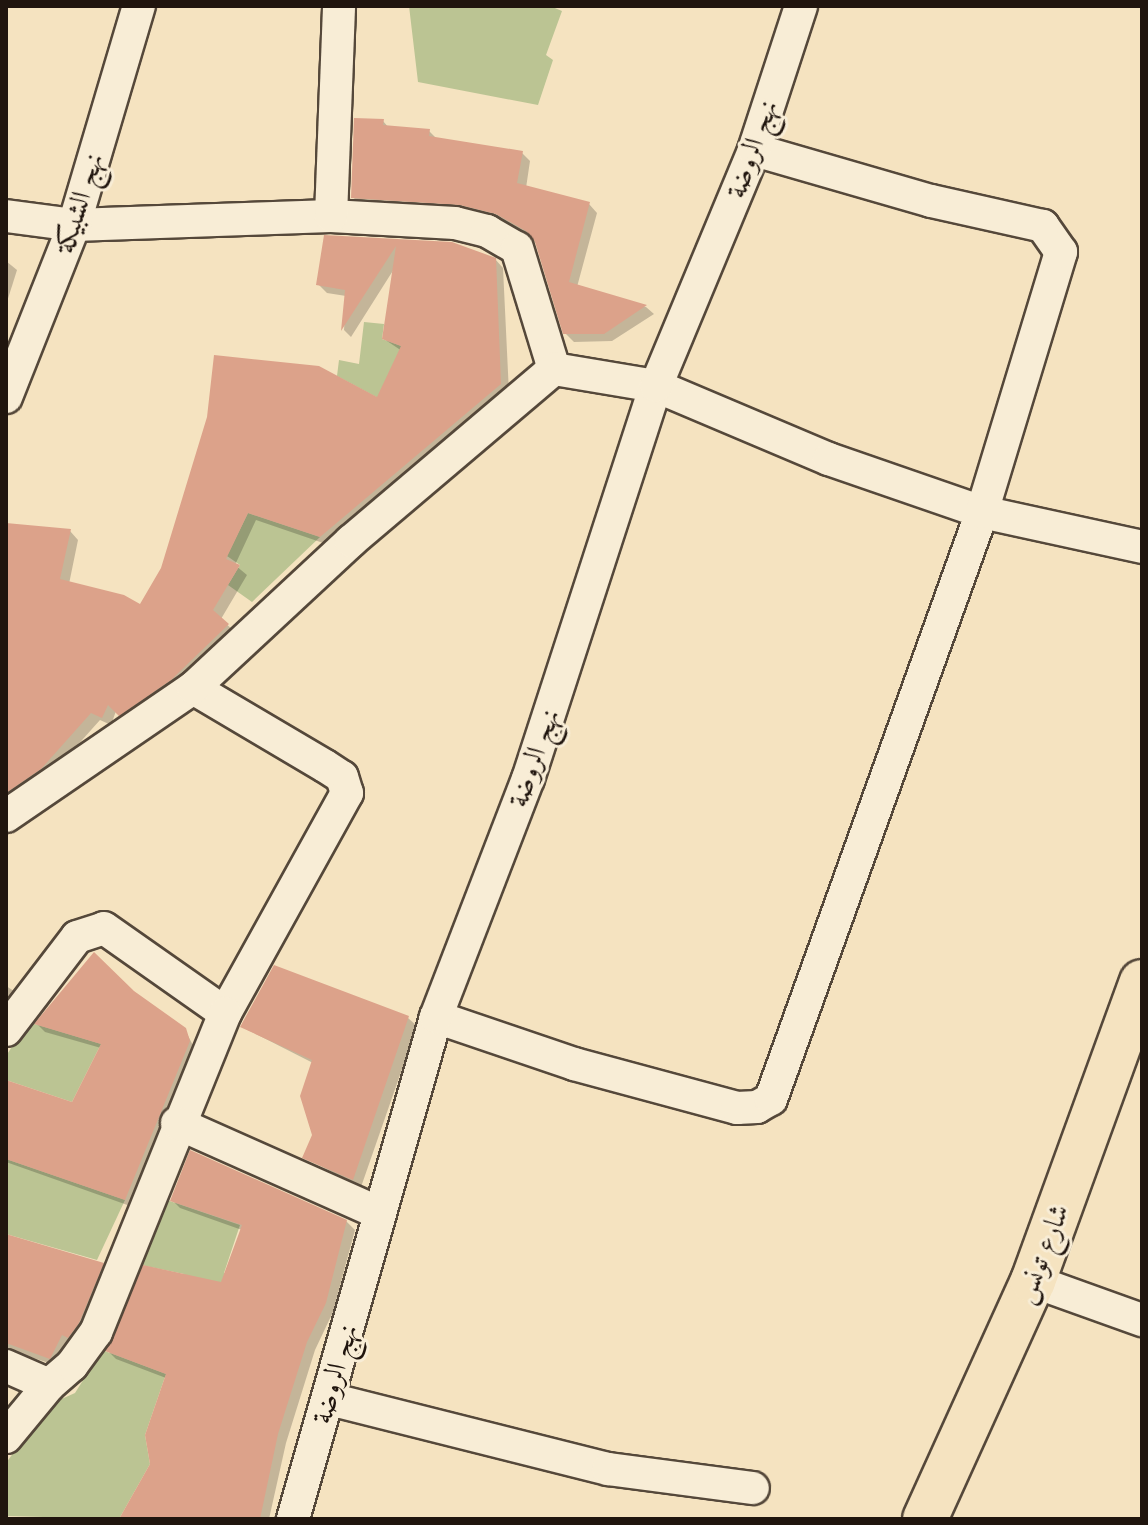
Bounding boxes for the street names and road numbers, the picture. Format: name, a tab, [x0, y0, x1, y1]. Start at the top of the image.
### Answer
street label: نهج الروضة	[719, 95, 785, 203]
street label: نهج الشبيكة	[47, 149, 111, 257]
street label: نهج الروضة	[501, 704, 567, 812]
street label: شارع تونس	[1008, 1199, 1076, 1309]
street label: نهج الروضة	[305, 1320, 365, 1428]

